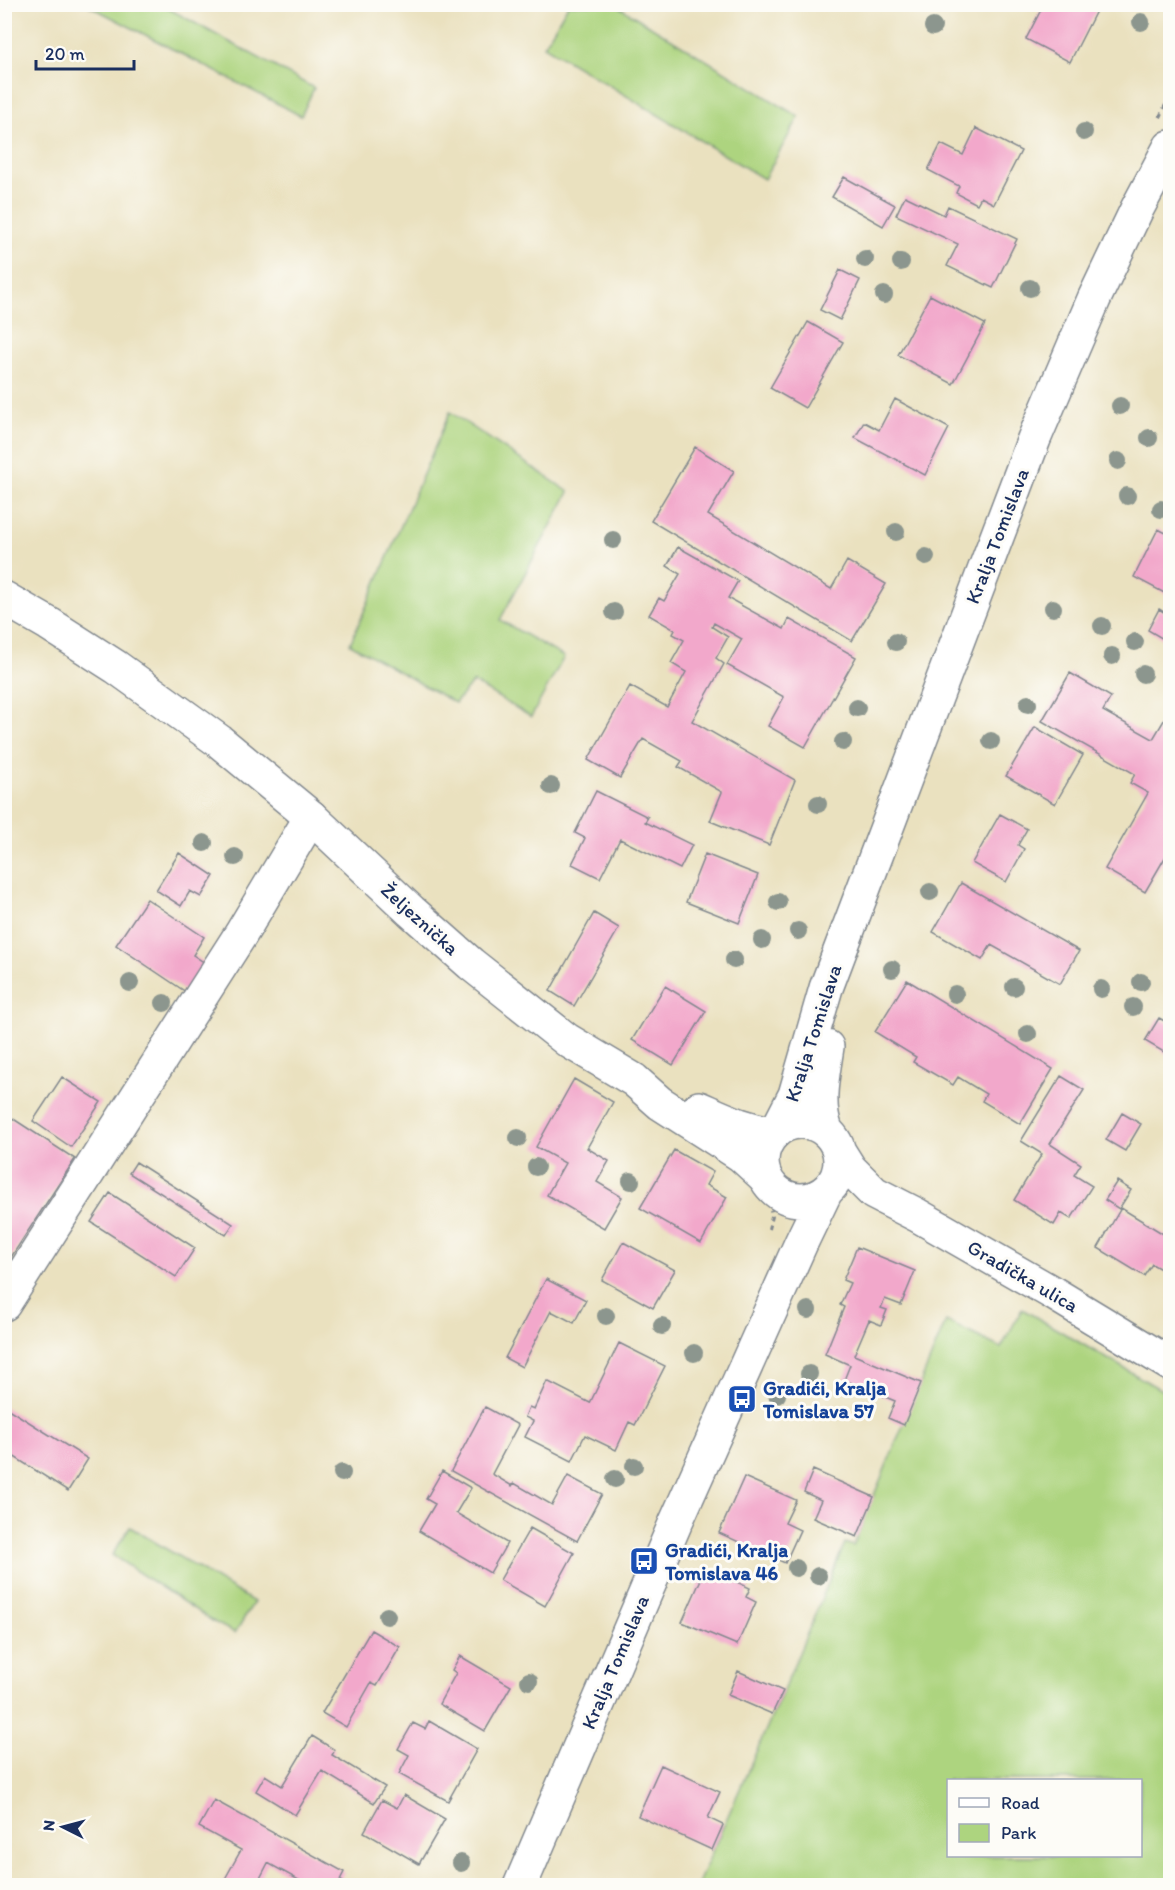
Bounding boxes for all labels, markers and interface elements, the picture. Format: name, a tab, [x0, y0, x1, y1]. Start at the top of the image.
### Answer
scale bar	[36, 33, 134, 71]
text: 20 m	[45, 43, 85, 65]
street label: Kralja Tomislava	[960, 464, 1034, 607]
street label: Željeznička	[376, 878, 464, 961]
street label: Kralja Tomislava	[779, 961, 847, 1105]
street label: Gradička ulica	[963, 1235, 1083, 1318]
place label: Gradići, Kralja Tomislava 57	[762, 1376, 886, 1423]
bus stop icon: Gradići, Kralja Tomislava 57	[726, 1383, 758, 1415]
place label: Gradići, Kralja Tomislava 46	[664, 1538, 788, 1585]
bus stop icon: Gradići, Kralja Tomislava 46	[628, 1545, 660, 1577]
street label: Kralja Tomislava	[576, 1591, 654, 1733]
legend	[947, 1779, 1142, 1857]
text: Road	[1001, 1792, 1040, 1814]
north arrow	[33, 1797, 93, 1857]
text: N	[39, 1819, 59, 1832]
text: Park	[1001, 1822, 1036, 1844]

